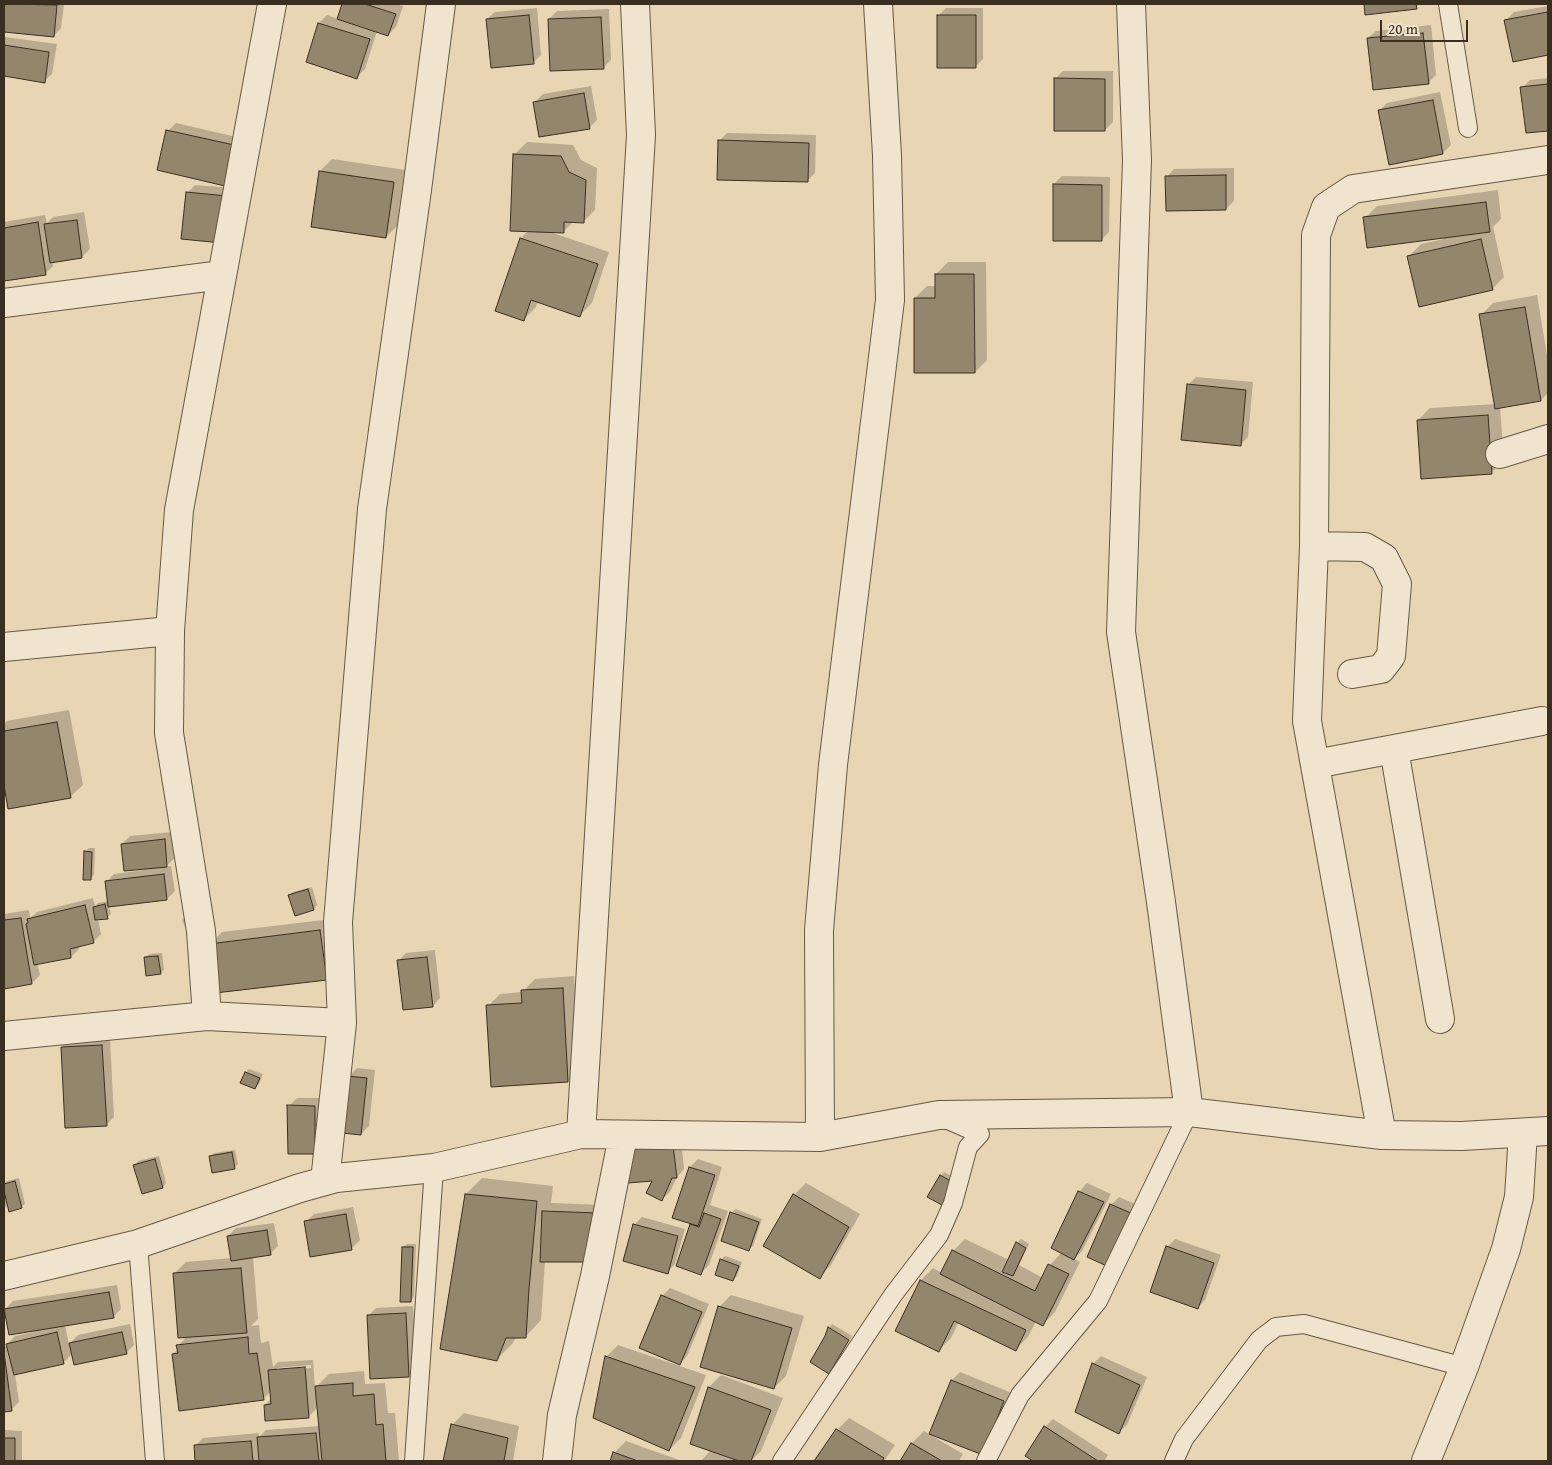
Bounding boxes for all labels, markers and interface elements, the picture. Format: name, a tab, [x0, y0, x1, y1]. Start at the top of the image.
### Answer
scale bar	[1382, 10, 1470, 42]
text: 20 m	[1388, 18, 1418, 39]

